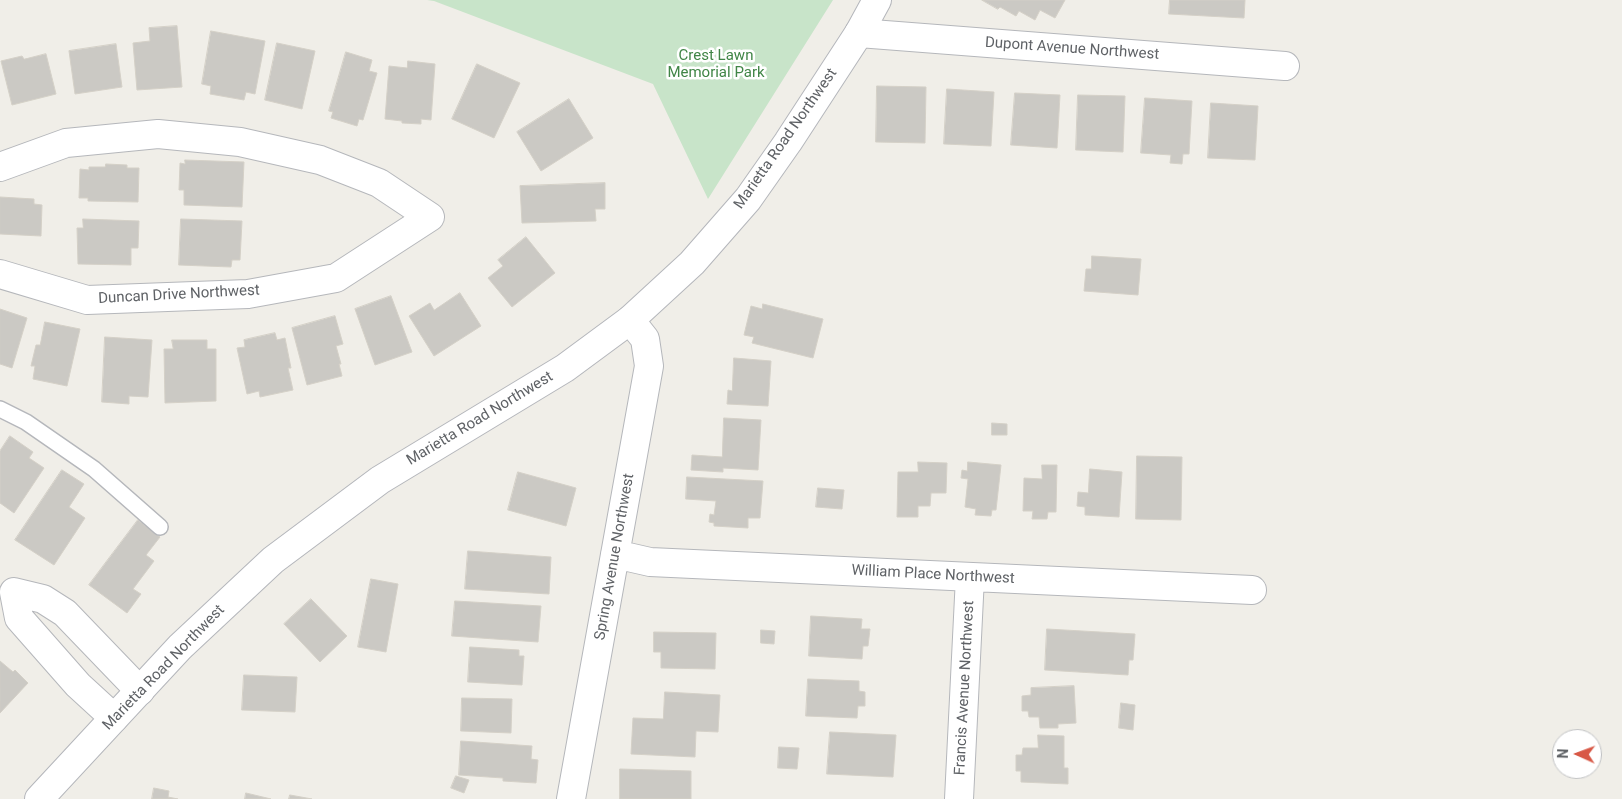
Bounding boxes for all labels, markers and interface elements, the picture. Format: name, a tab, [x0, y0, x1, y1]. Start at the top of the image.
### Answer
street label: Dupont Avenue Northwest	[984, 34, 1160, 64]
park label: Crest Lawn Memorial Park	[667, 47, 765, 82]
street label: Marietta Road Northwest	[731, 65, 841, 213]
street label: Duncan Drive Northwest	[98, 282, 260, 308]
street label: Marietta Road Northwest	[404, 368, 556, 470]
street label: Spring Avenue Northwest	[591, 472, 639, 642]
street label: William Place Northwest	[851, 562, 1015, 588]
street label: Francis Avenue Northwest	[951, 600, 979, 776]
street label: Marietta Road Northwest	[99, 601, 229, 735]
north arrow	[1552, 729, 1602, 779]
text: N	[1555, 748, 1571, 759]

